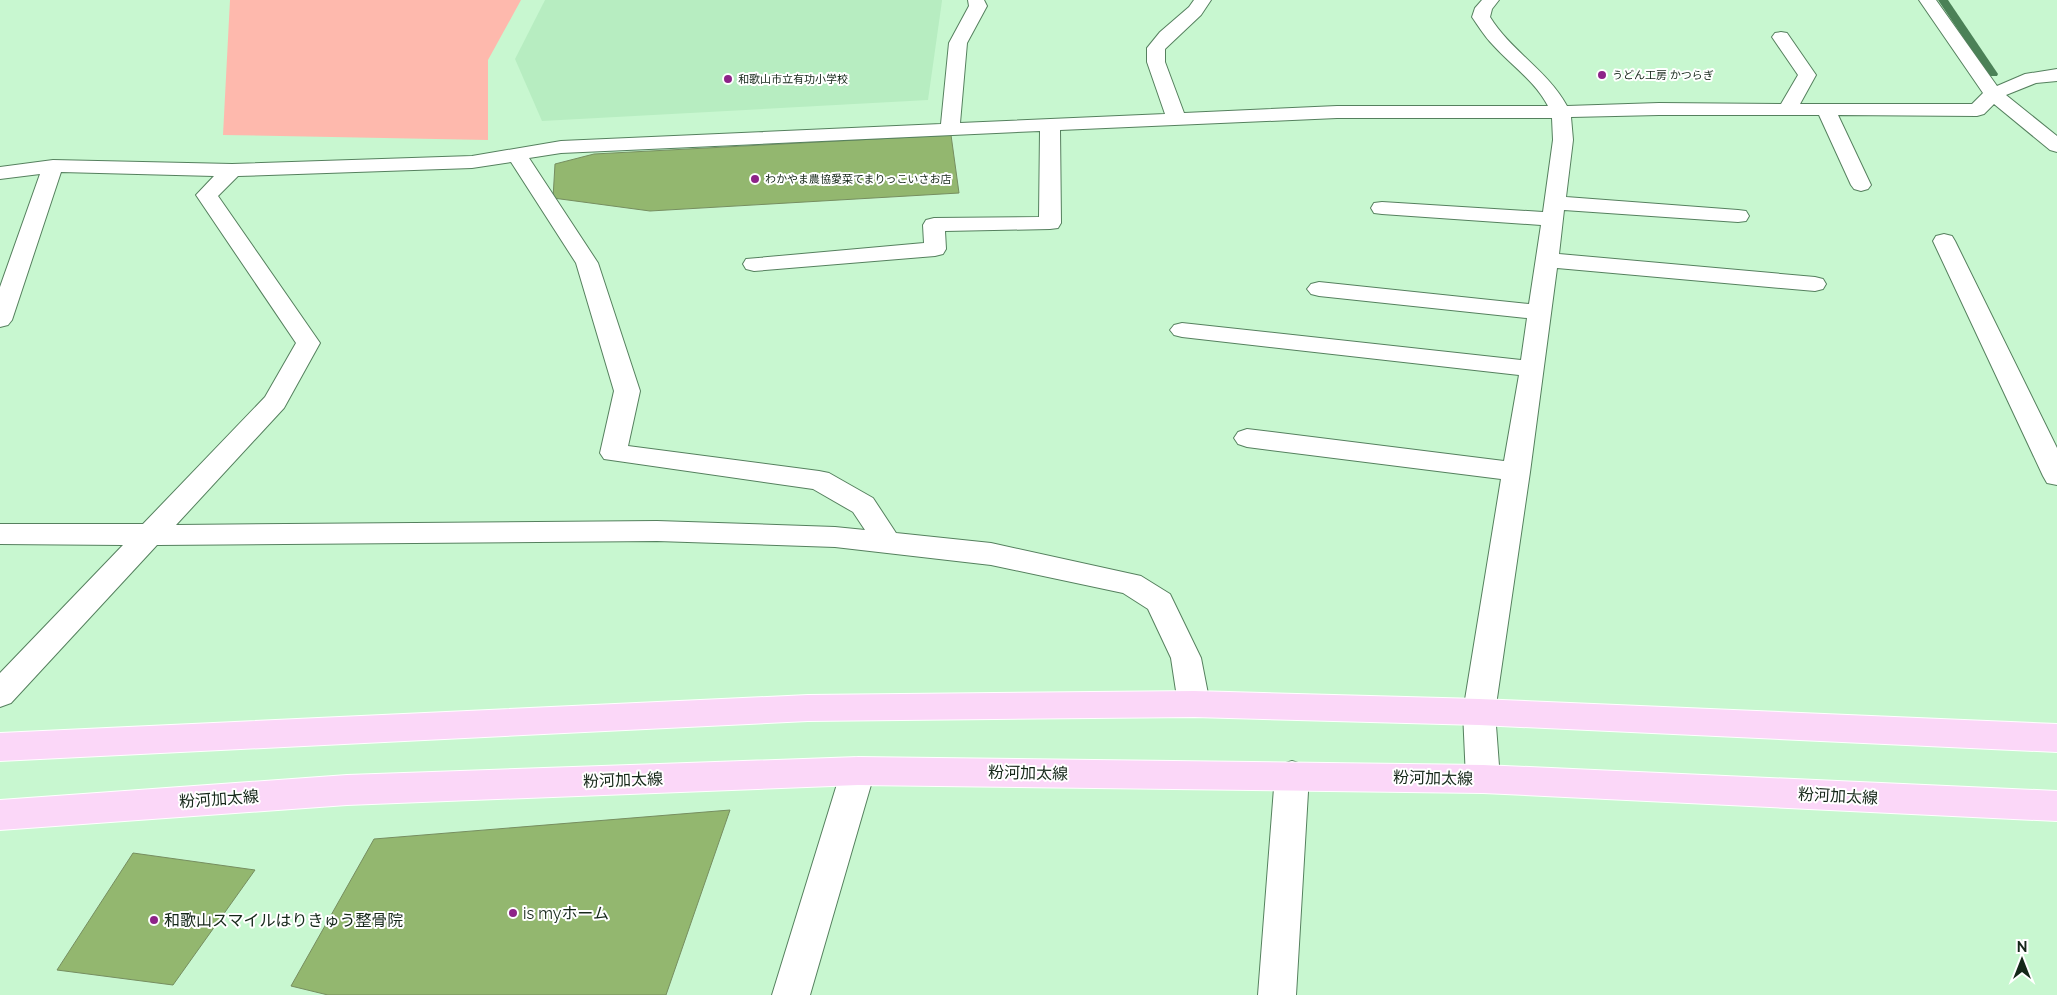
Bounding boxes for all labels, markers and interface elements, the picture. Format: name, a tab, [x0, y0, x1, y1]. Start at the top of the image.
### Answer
marker: うどん工房 かつらぎ	[1596, 69, 1608, 81]
place label: うどん工房 かつらぎ	[1612, 69, 1714, 82]
marker: 和歌山市立有功小学校	[722, 73, 734, 85]
place label: 和歌山市立有功小学校	[738, 73, 848, 86]
marker: わかやま農協愛菜てまりっこいさお店	[749, 173, 761, 185]
place label: わかやま農協愛菜てまりっこいさお店	[765, 173, 951, 186]
street label: 粉河加太線	[988, 763, 1068, 783]
street label: 粉河加太線	[1393, 768, 1473, 788]
street label: 粉河加太線	[583, 769, 663, 791]
street label: 粉河加太線	[1798, 784, 1878, 808]
street label: 粉河加太線	[178, 787, 260, 811]
place label: is myホーム	[523, 904, 609, 923]
marker: is myホーム	[507, 907, 519, 919]
place label: 和歌山スマイルはりきゅう整骨院	[164, 911, 404, 930]
marker: 和歌山スマイルはりきゅう整骨院	[148, 914, 160, 926]
north arrow	[1997, 935, 2047, 985]
text: N	[2017, 939, 2027, 955]

